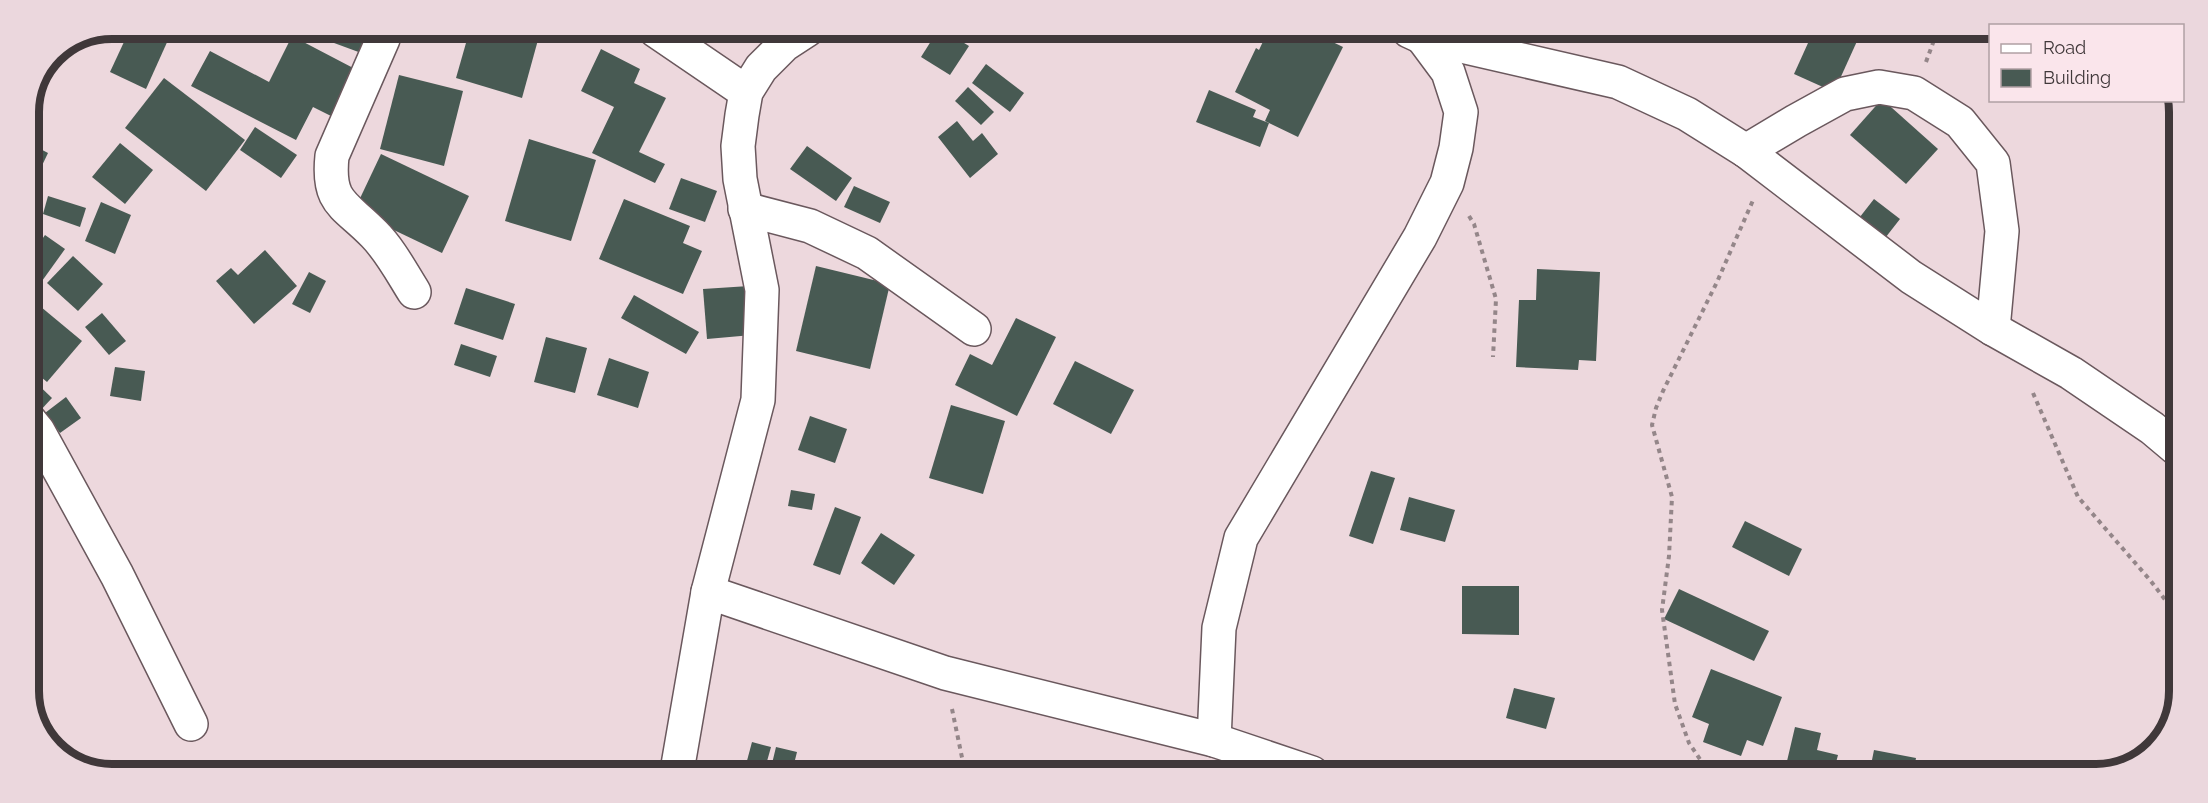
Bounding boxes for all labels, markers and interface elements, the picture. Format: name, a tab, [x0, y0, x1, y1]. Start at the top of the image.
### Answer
legend	[1989, 24, 2184, 102]
text: Road	[2043, 37, 2086, 58]
text: Building	[2043, 67, 2111, 88]

